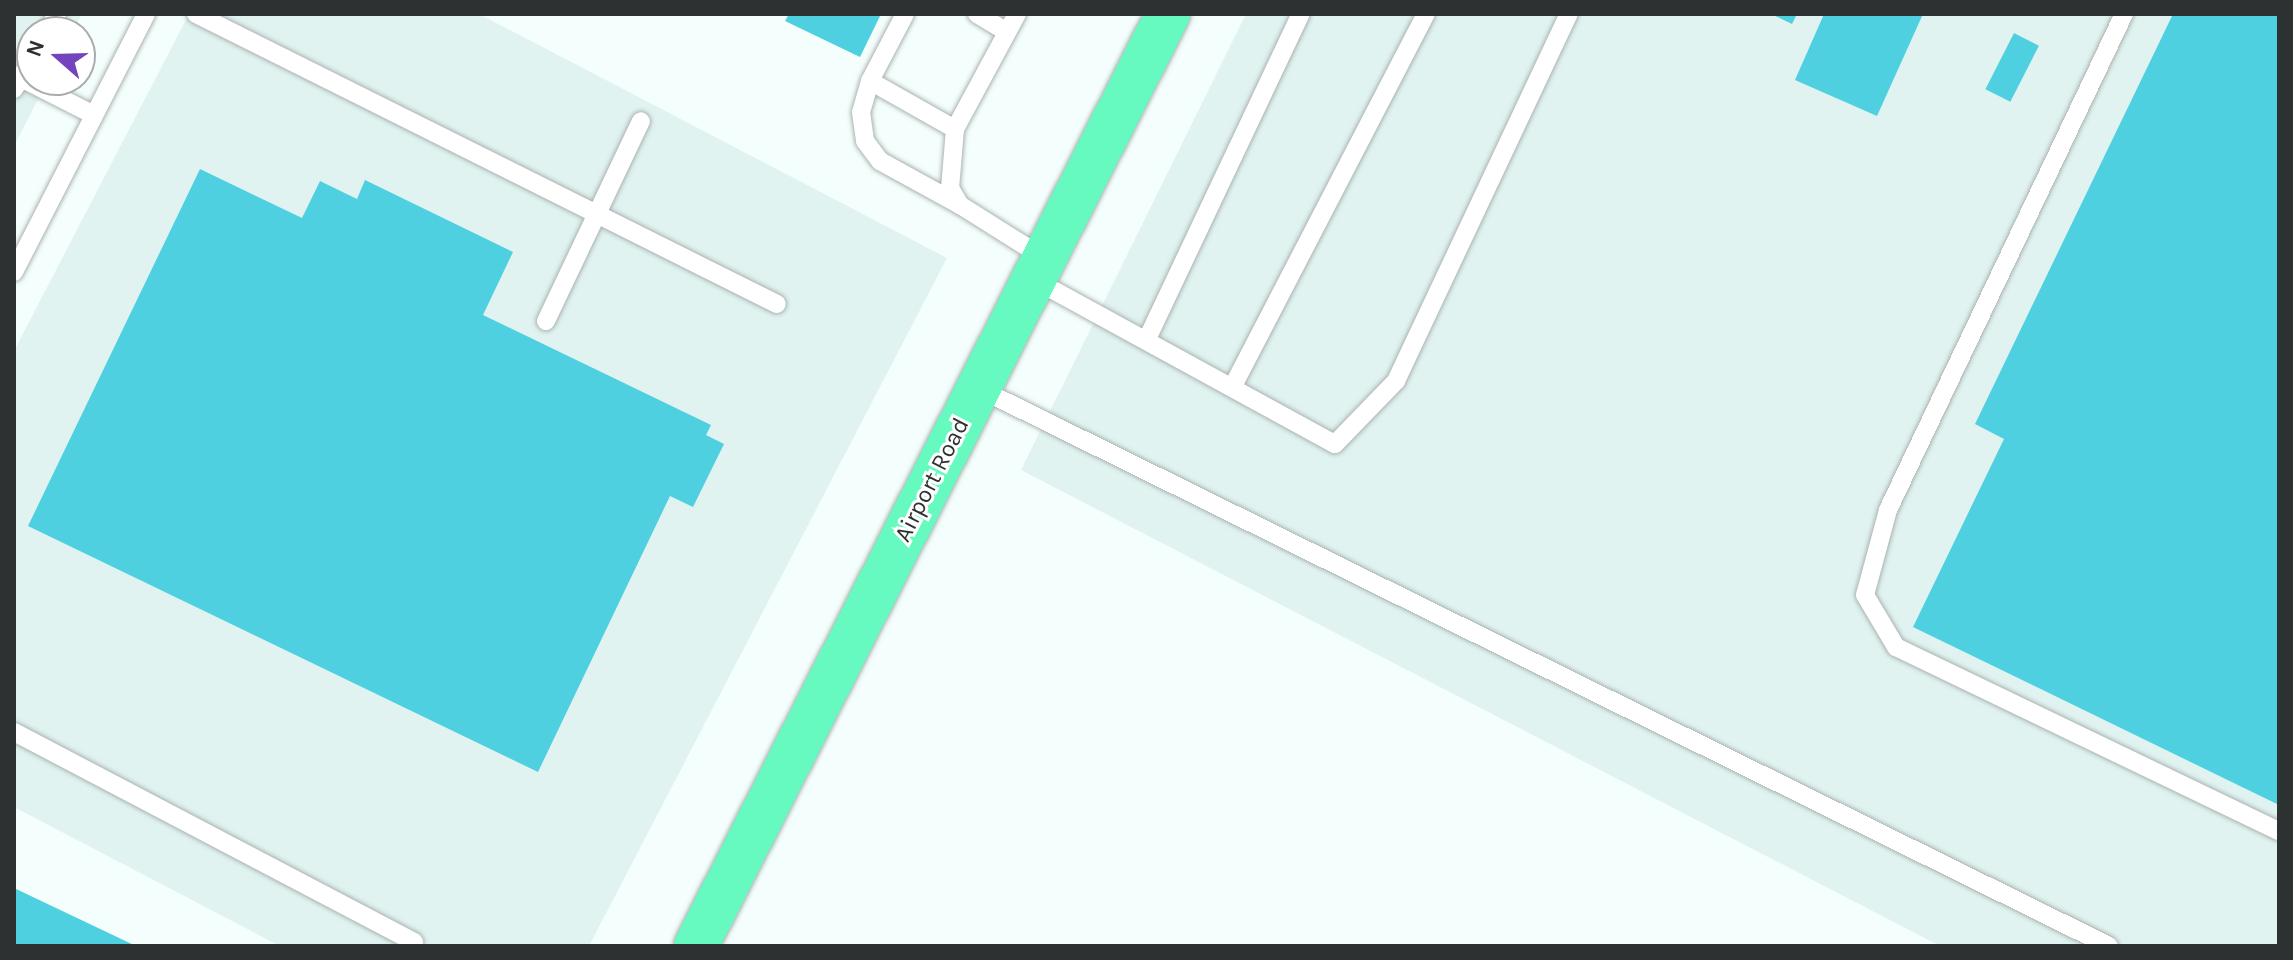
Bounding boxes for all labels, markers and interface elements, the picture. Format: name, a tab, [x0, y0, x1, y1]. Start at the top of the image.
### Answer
north arrow	[16, 16, 96, 96]
text: N	[20, 37, 50, 60]
street label: Airport Road	[888, 413, 976, 547]

